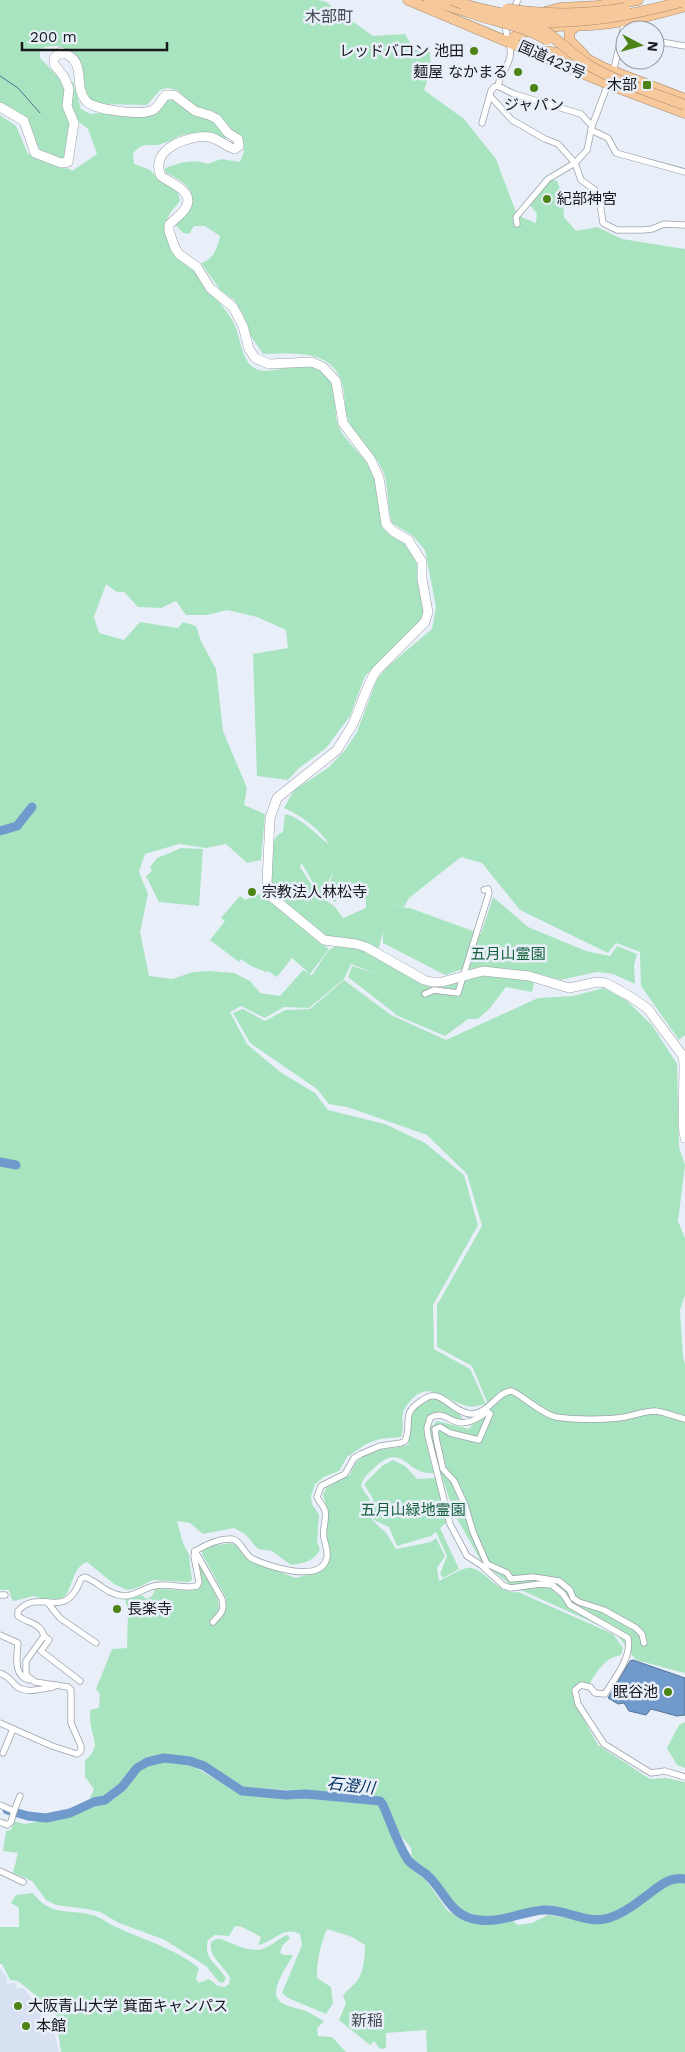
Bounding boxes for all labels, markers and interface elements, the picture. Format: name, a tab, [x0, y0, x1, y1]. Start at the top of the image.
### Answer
district label: 木部町	[305, 7, 353, 26]
scale bar	[22, 20, 168, 52]
north arrow	[615, 20, 665, 70]
text: 200 m	[30, 28, 77, 46]
street label: 国道423号	[516, 37, 588, 83]
text: N	[644, 40, 661, 52]
place label: レッドバロン 池田	[339, 42, 464, 60]
marker: レッドバロン 池田	[468, 45, 480, 57]
place label: 麺屋 なかまる	[413, 63, 508, 81]
marker: 麺屋 なかまる	[512, 66, 524, 78]
place label: 木部	[607, 76, 637, 94]
marker: 木部	[641, 79, 653, 91]
marker: ジャパン	[528, 82, 540, 94]
place label: ジャパン	[504, 96, 564, 114]
place label: 紀部神宮	[557, 190, 617, 208]
marker: 紀部神宮	[541, 193, 553, 205]
place label: 宗教法人林松寺	[262, 883, 367, 901]
marker: 宗教法人林松寺	[246, 886, 258, 898]
park label: 五月山霊園	[470, 945, 546, 963]
park label: 五月山緑地霊園	[360, 1501, 466, 1519]
place label: 長楽寺	[127, 1600, 172, 1618]
marker: 長楽寺	[111, 1603, 123, 1615]
place label: 眠谷池	[613, 1683, 658, 1701]
marker: 眠谷池	[662, 1686, 674, 1698]
water label: 石澄川	[326, 1774, 378, 1798]
place label: 大阪青山大学 箕面キャンパス	[28, 1997, 228, 2015]
marker: 大阪青山大学 箕面キャンパス	[12, 2000, 24, 2012]
district label: 新稲	[351, 2011, 383, 2030]
place label: 本館	[36, 2017, 66, 2035]
marker: 本館	[20, 2020, 32, 2032]

